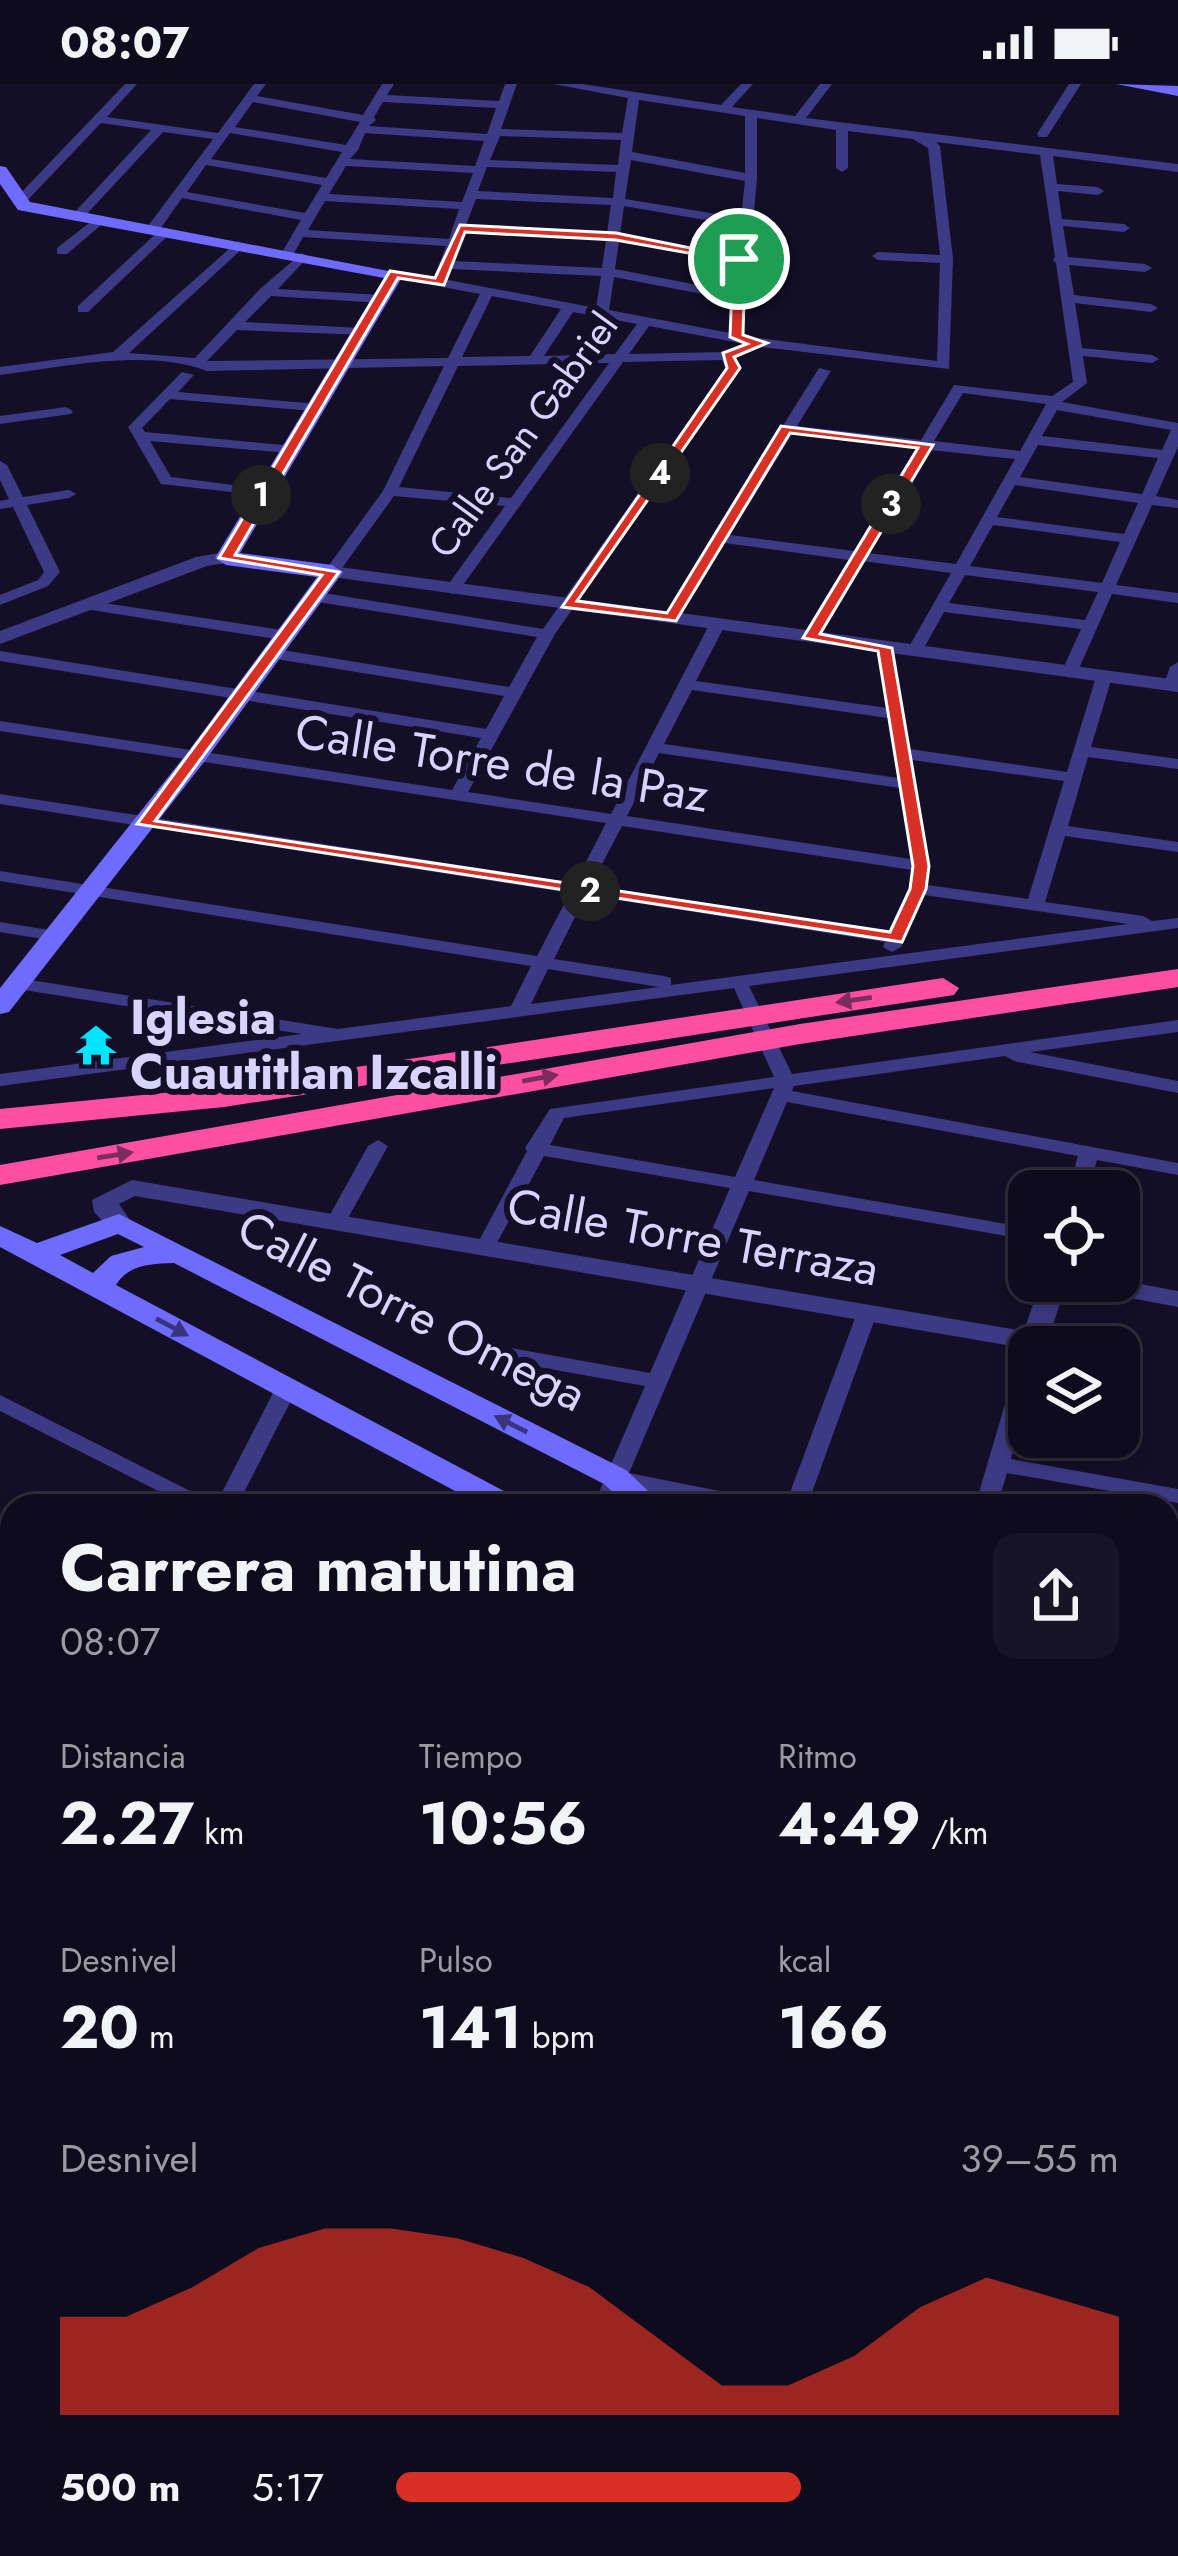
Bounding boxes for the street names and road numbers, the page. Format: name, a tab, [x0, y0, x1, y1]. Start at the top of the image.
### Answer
street label: Calle San Gabriel	[414, 300, 632, 570]
street label: Calle Torre de la Paz	[291, 696, 713, 830]
street label: Calle Torre Terraza	[502, 1170, 884, 1304]
street label: Calle Torre Omega	[226, 1193, 598, 1429]

